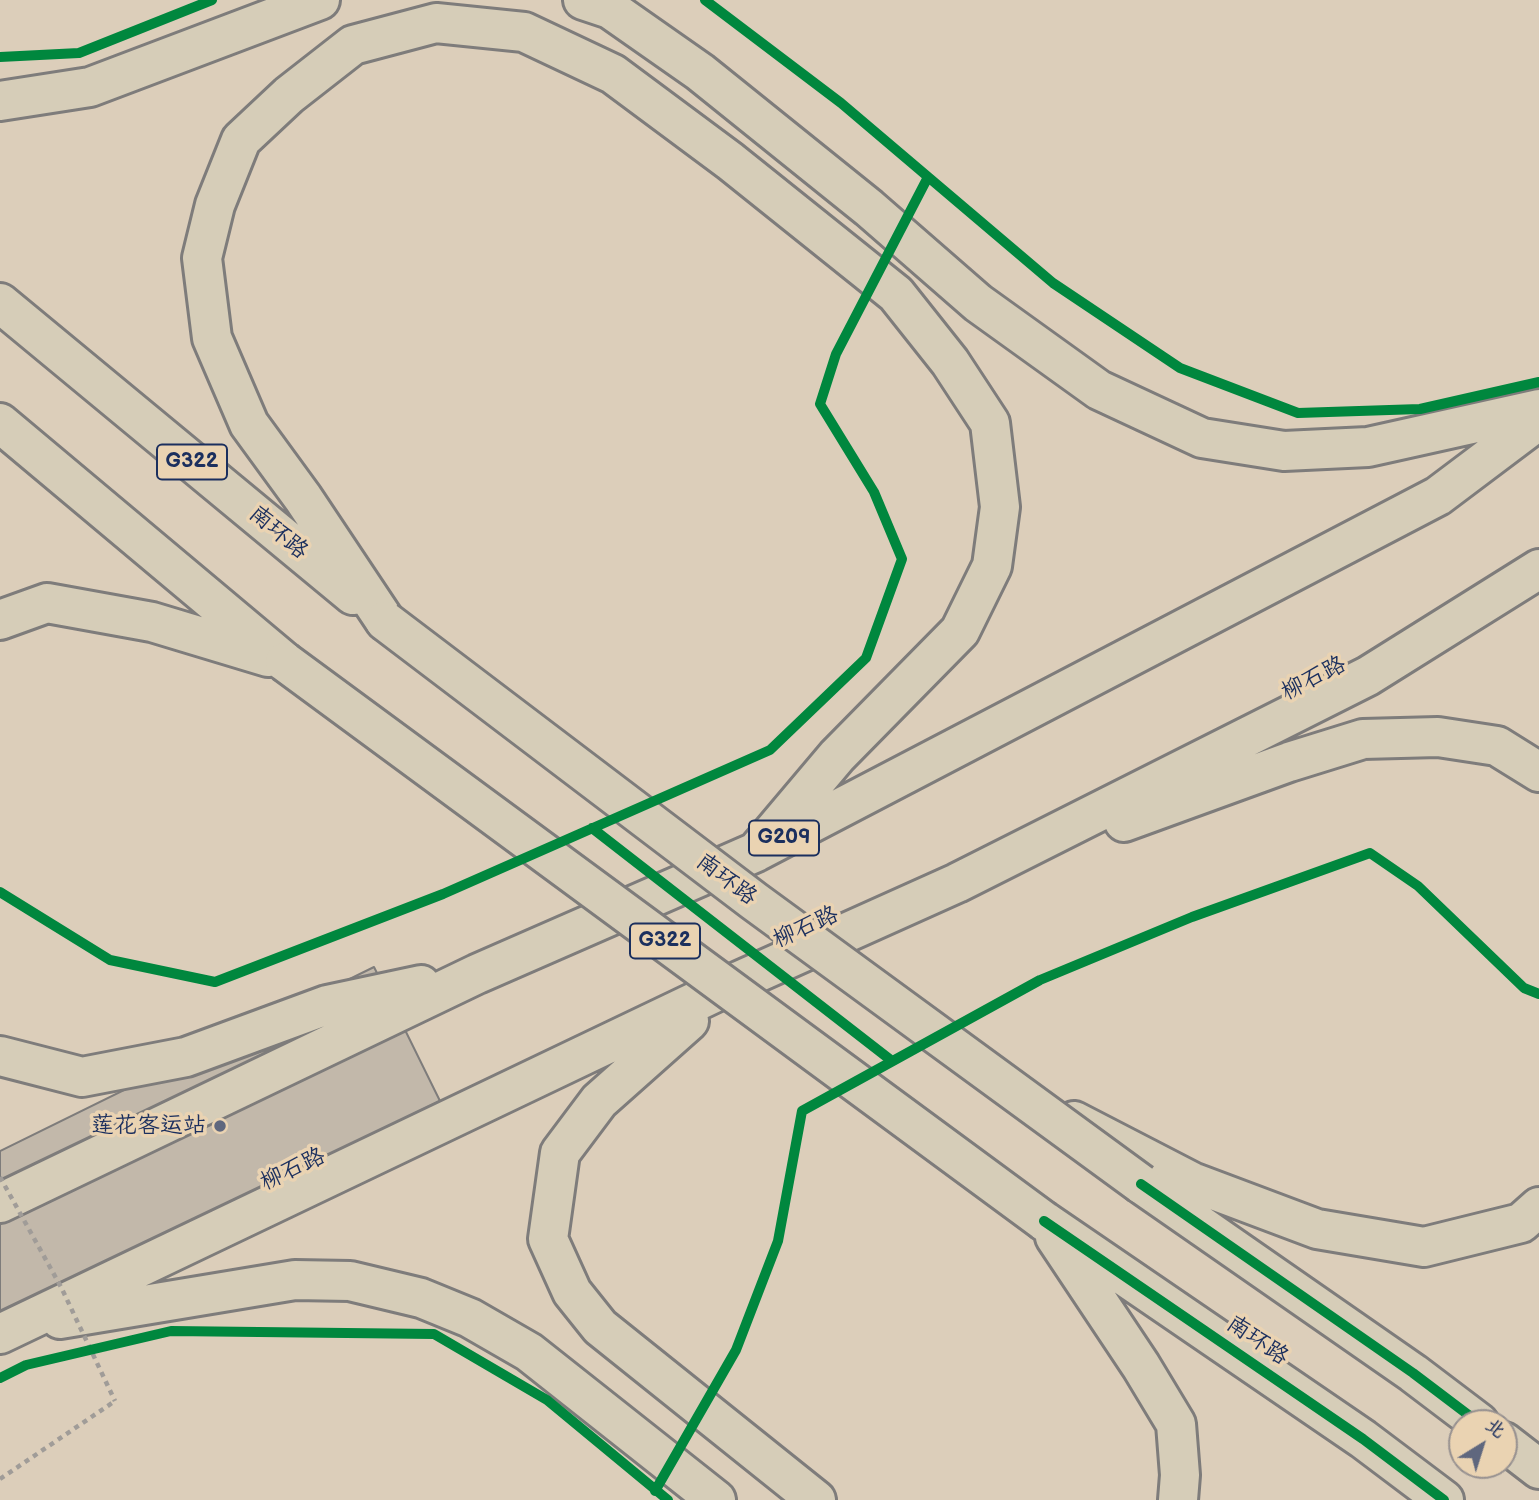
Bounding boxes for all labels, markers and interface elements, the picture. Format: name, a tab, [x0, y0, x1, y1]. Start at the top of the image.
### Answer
road number: G322	[157, 444, 227, 480]
street label: 南环路	[243, 500, 313, 566]
street label: 柳石路	[1277, 651, 1351, 707]
road number: G209	[749, 820, 819, 856]
street label: 南环路	[690, 848, 762, 912]
street label: 柳石路	[769, 901, 843, 955]
road number: G322	[630, 923, 700, 958]
place label: 莲花客运站	[91, 1112, 206, 1140]
marker: 莲花客运站	[212, 1118, 228, 1134]
street label: 柳石路	[256, 1143, 330, 1197]
street label: 南环路	[1221, 1310, 1293, 1372]
north arrow	[1448, 1409, 1518, 1479]
text: 北	[1480, 1414, 1510, 1444]

